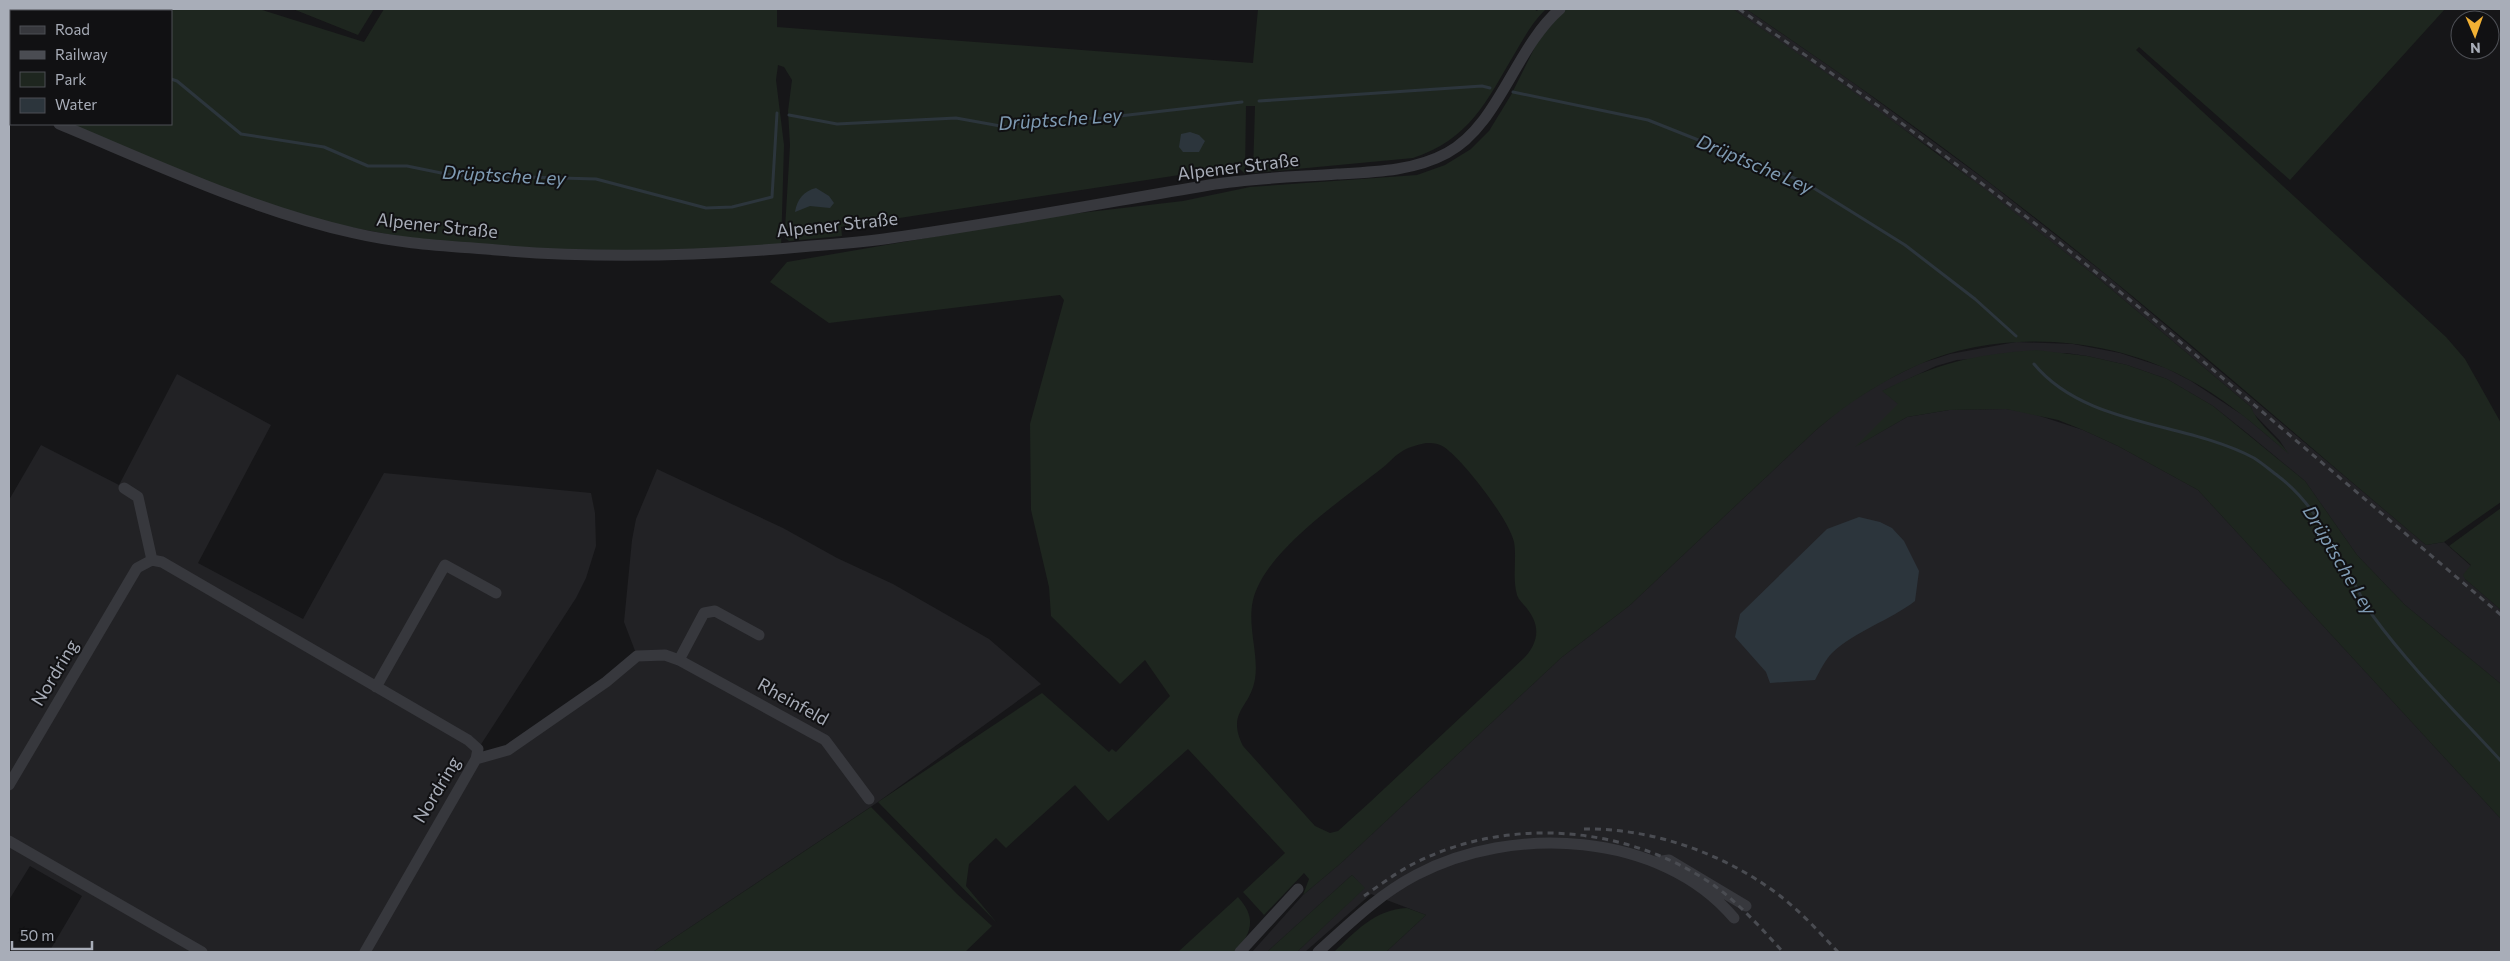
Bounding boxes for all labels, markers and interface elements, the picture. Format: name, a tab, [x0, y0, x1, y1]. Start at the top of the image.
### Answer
legend	[10, 10, 172, 125]
north arrow	[2450, 10, 2500, 60]
text: Road	[55, 20, 90, 38]
text: N	[2470, 40, 2481, 57]
text: Railway	[55, 45, 108, 63]
text: Park	[55, 70, 86, 88]
text: Water	[55, 95, 97, 113]
water label: Drüptsche Ley	[997, 103, 1124, 134]
water label: Drüptsche Ley	[1694, 129, 1818, 199]
street label: Alpener Straße	[1176, 148, 1300, 184]
water label: Drüptsche Ley	[442, 160, 568, 189]
street label: Alpener Straße	[775, 207, 899, 241]
street label: Alpener Straße	[375, 208, 499, 242]
water label: Drüptsche Ley	[2299, 501, 2383, 620]
street label: Nordring	[26, 635, 83, 710]
street label: Rheinfeld	[754, 673, 833, 730]
street label: Nordring	[408, 752, 465, 827]
scale bar	[12, 918, 92, 950]
text: 50 m	[20, 926, 54, 944]

